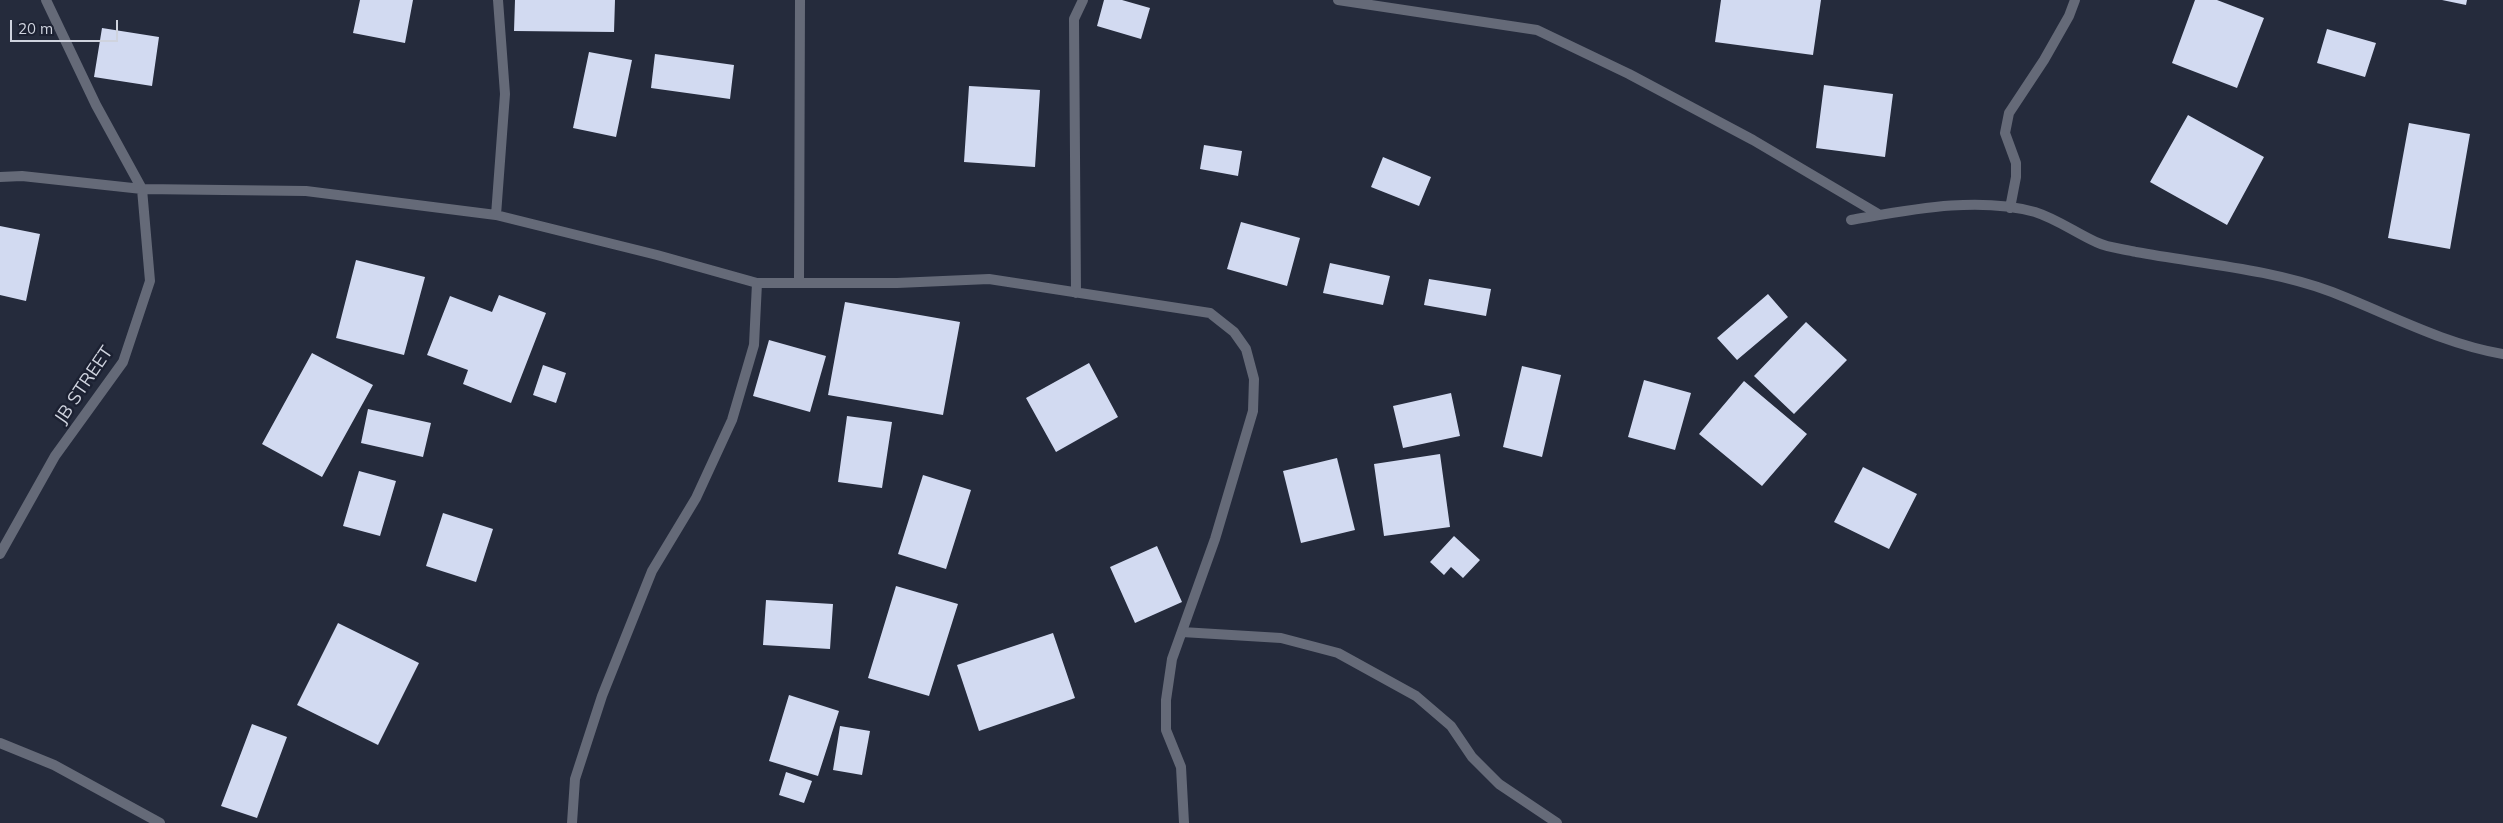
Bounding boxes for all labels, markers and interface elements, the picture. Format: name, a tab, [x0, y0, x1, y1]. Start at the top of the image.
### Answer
scale bar	[12, 10, 120, 42]
text: 20 m	[18, 19, 53, 38]
street label: JB STREET	[50, 342, 118, 428]

